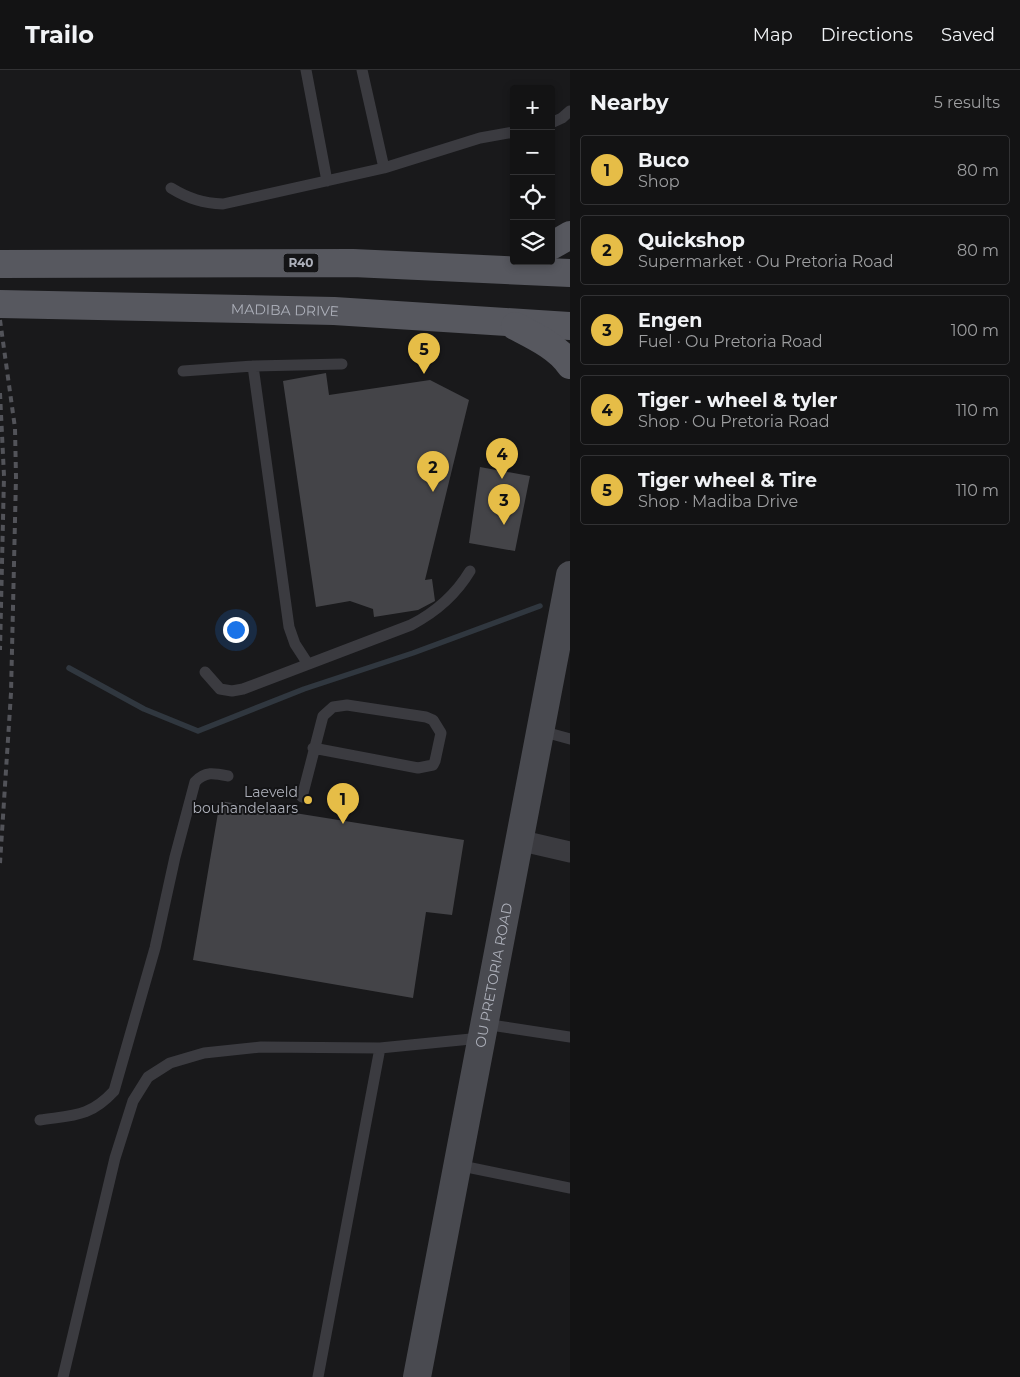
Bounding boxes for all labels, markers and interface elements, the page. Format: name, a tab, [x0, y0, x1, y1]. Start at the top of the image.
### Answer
text: Trailo	[25, 20, 94, 49]
text: Map	[753, 24, 793, 46]
text: Directions	[821, 24, 913, 46]
text: Saved	[941, 24, 995, 46]
map controls	[510, 85, 555, 265]
button: +	[510, 85, 555, 130]
text: Nearby	[590, 90, 669, 115]
text: 5 results	[934, 93, 1000, 112]
button: −	[510, 130, 555, 175]
text: Buco	[638, 149, 689, 172]
text: 1	[604, 161, 610, 180]
text: 80 m	[957, 161, 999, 180]
text: Shop	[638, 172, 680, 191]
button: locate	[510, 175, 555, 220]
button: layers	[510, 220, 555, 265]
text: Quickshop	[638, 229, 745, 252]
text: 2	[602, 241, 612, 260]
text: 80 m	[957, 241, 999, 260]
text: Supermarket · Ou Pretoria Road	[638, 252, 894, 271]
road number: R40	[284, 254, 318, 272]
street label: MADIBA DRIVE	[231, 300, 340, 320]
text: Engen	[638, 309, 702, 332]
text: 3	[602, 321, 612, 340]
text: 100 m	[951, 321, 999, 340]
text: Fuel · Ou Pretoria Road	[638, 332, 823, 351]
pin: 5	[408, 333, 440, 374]
text: Tiger - wheel & tyler	[638, 389, 837, 412]
text: 4	[601, 401, 613, 420]
text: 110 m	[956, 401, 999, 420]
text: Shop · Ou Pretoria Road	[638, 412, 830, 431]
pin: 4	[486, 438, 518, 479]
pin: 2	[417, 451, 449, 492]
text: Tiger wheel & Tire	[638, 469, 817, 492]
text: 5	[602, 481, 612, 500]
text: 110 m	[956, 481, 999, 500]
pin: 3	[488, 484, 520, 525]
text: Shop · Madiba Drive	[638, 492, 798, 511]
your location	[223, 617, 249, 643]
place label: Laeveld bouhandelaars	[192, 783, 298, 817]
pin: 1	[327, 783, 359, 824]
marker: Laeveld bouhandelaars	[302, 794, 314, 806]
street label: OU PRETORIA ROAD	[471, 901, 516, 1049]

